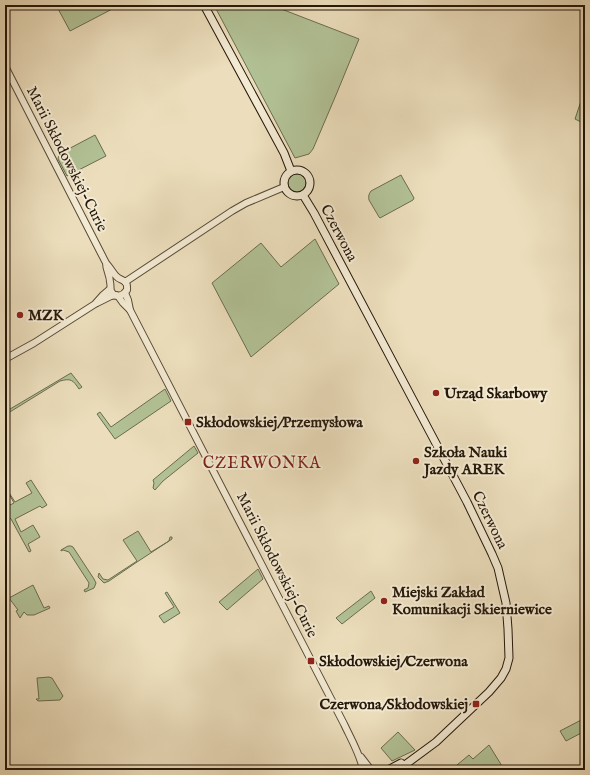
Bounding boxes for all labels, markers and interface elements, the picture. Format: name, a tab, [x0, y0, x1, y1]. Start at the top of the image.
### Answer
street label: Marii Skłodowskiej-Curie	[22, 83, 112, 235]
street label: Czerwona	[316, 201, 362, 265]
place label: MZK	[28, 306, 65, 325]
marker: MZK	[15, 310, 25, 320]
place label: Urząd Skarbowy	[443, 384, 548, 403]
marker: Urząd Skarbowy	[431, 388, 441, 398]
place label: Skłodowskiej/Przemysłowa	[196, 413, 363, 432]
marker: Skłodowskiej/Przemysłowa	[183, 417, 193, 427]
place label: Szkoła Nauki Jazdy AREK	[422, 443, 507, 479]
district label: CZERWONKA	[203, 454, 322, 474]
marker: Szkoła Nauki Jazdy AREK	[411, 456, 421, 466]
street label: Czerwona	[468, 488, 512, 553]
street label: Marii Skłodowskiej-Curie	[232, 489, 322, 641]
place label: Miejski Zakład Komunikacji Skierniewice	[392, 583, 552, 619]
marker: Miejski Zakład Komunikacji Skierniewice	[379, 596, 389, 606]
place label: Skłodowskiej/Czerwona	[319, 652, 468, 671]
marker: Skłodowskiej/Czerwona	[306, 656, 316, 666]
place label: Czerwona/Skłodowskiej	[319, 695, 468, 714]
marker: Czerwona/Skłodowskiej	[471, 699, 481, 709]

